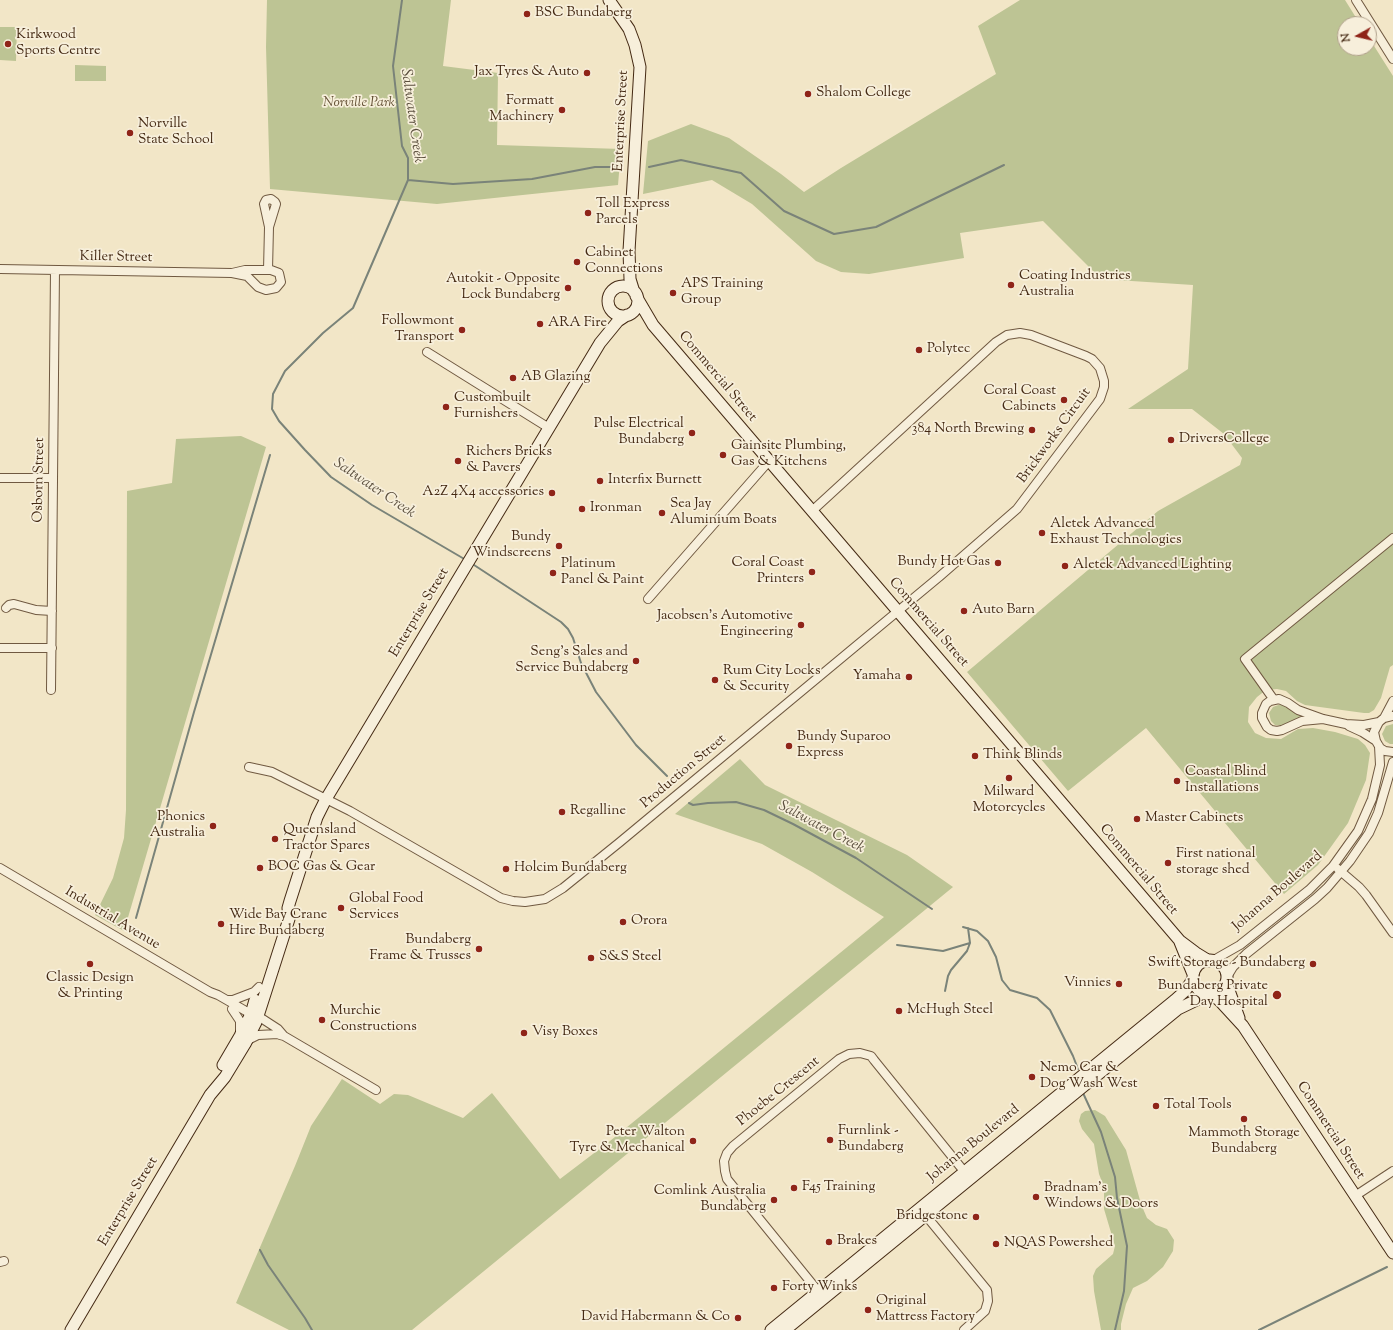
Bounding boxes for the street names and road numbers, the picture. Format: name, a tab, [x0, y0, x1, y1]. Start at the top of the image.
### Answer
street label: Enterprise Street	[611, 70, 633, 172]
street label: Killer Street	[80, 249, 152, 267]
street label: Commercial Street	[674, 328, 760, 426]
street label: Brickworks Circuit	[1015, 385, 1095, 487]
street label: Osborn Street	[31, 437, 49, 523]
street label: Enterprise Street	[387, 565, 453, 661]
street label: Commercial Street	[885, 575, 971, 671]
street label: Production Street	[638, 731, 730, 813]
street label: Commercial Street	[1095, 821, 1181, 919]
street label: Johanna Boulevard	[1230, 848, 1326, 936]
street label: Industrial Avenue	[61, 884, 163, 954]
street label: Phoebe Crescent	[734, 1054, 824, 1130]
street label: Commercial Street	[1292, 1079, 1368, 1183]
street label: Johanna Boulevard	[925, 1102, 1023, 1186]
street label: Enterprise Street	[96, 1154, 162, 1250]

